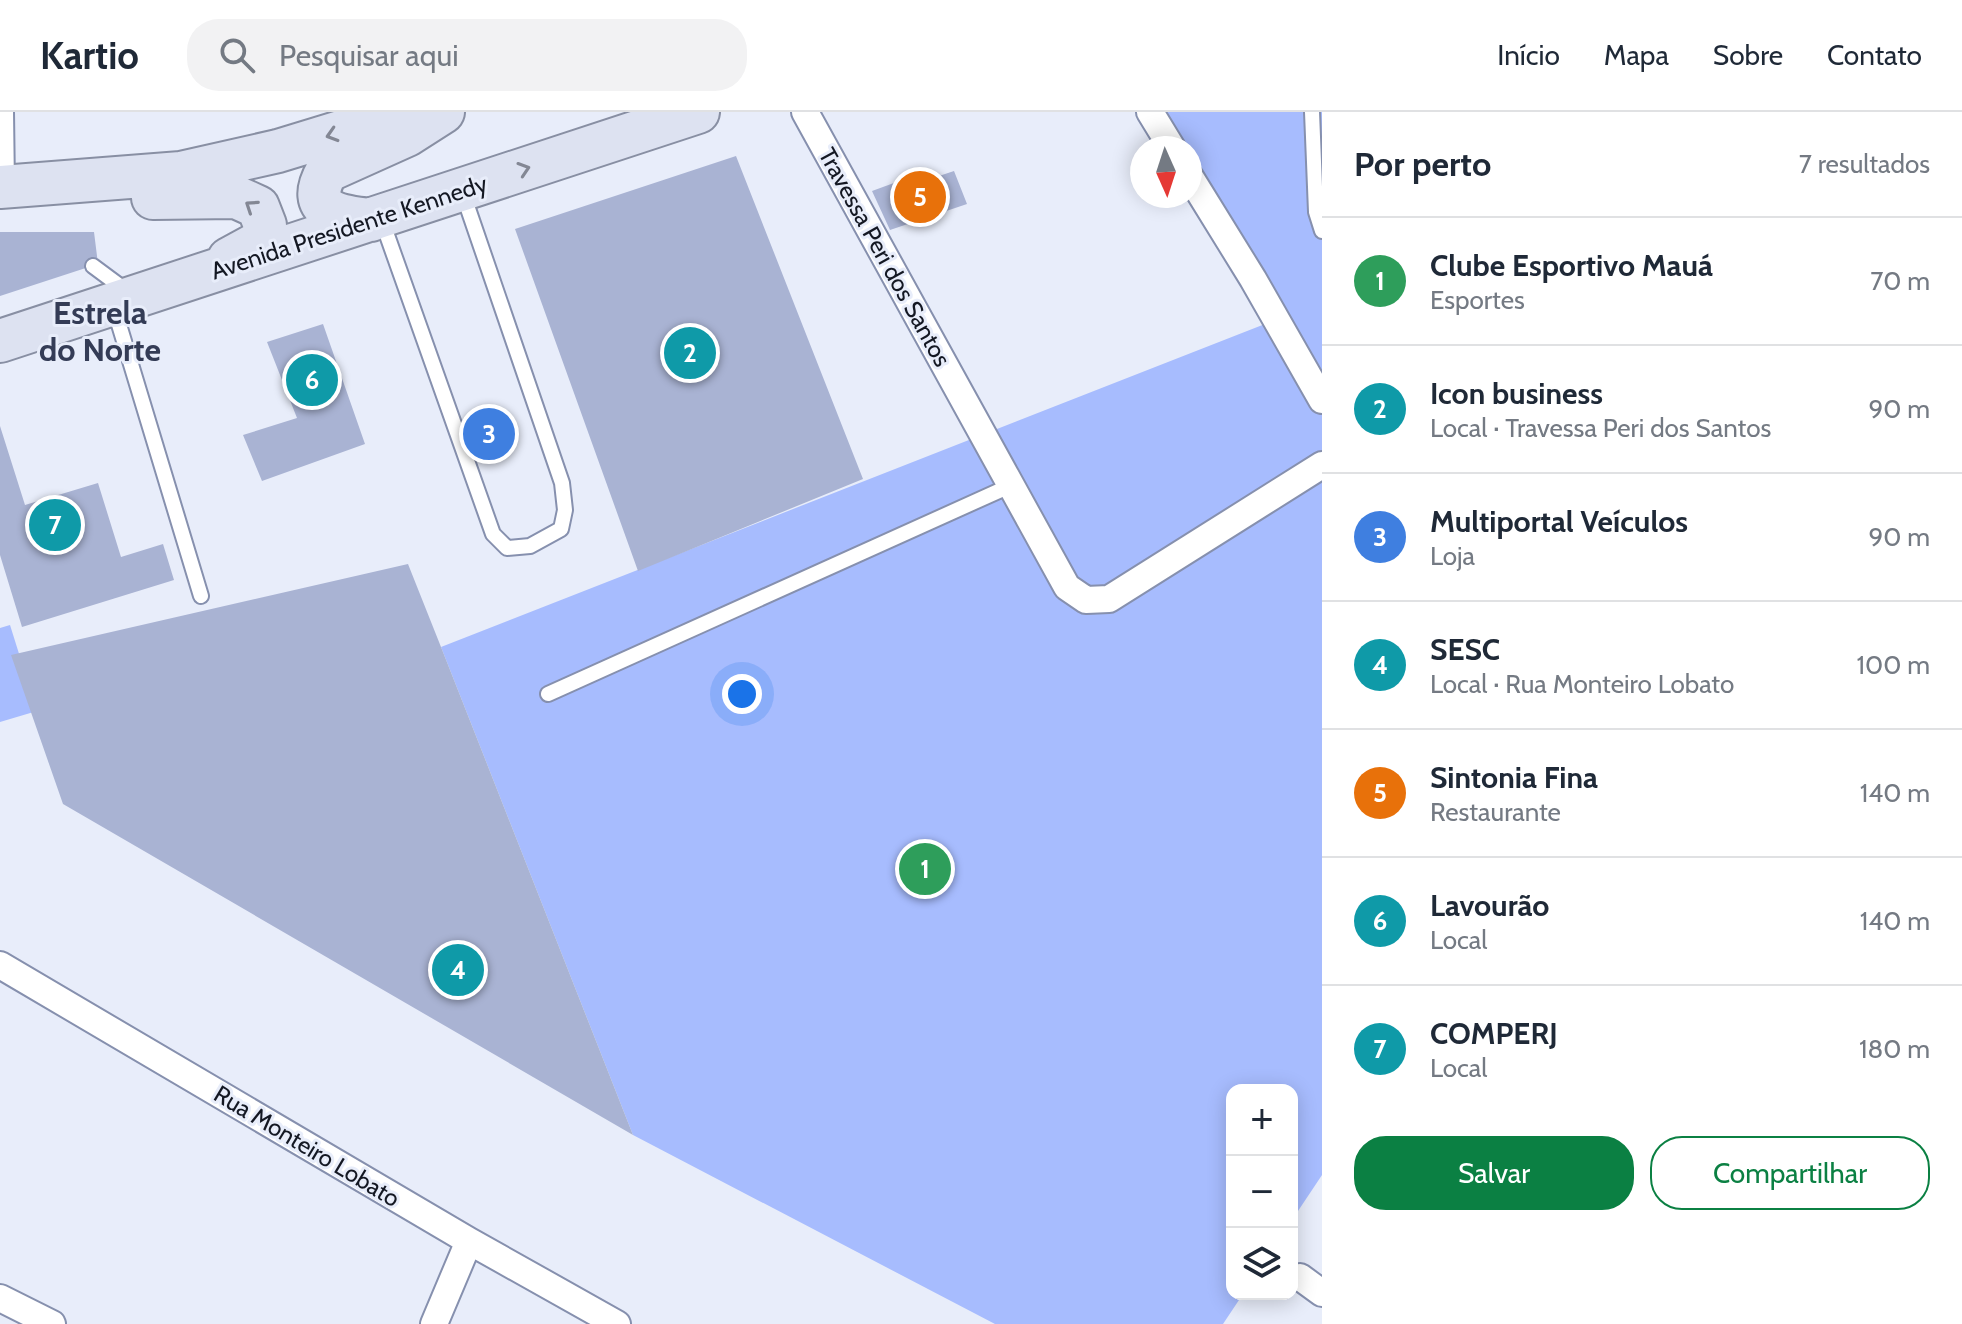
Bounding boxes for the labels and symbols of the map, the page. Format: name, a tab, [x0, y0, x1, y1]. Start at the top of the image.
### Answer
one-way arrow	[325, 126, 339, 142]
north arrow	[1130, 136, 1202, 208]
street label: Travessa Peri dos Santos	[813, 143, 957, 371]
one-way arrow	[517, 163, 531, 179]
pin: 5	[894, 167, 946, 227]
street label: Avenida Presidente Kennedy	[207, 169, 491, 285]
one-way arrow	[245, 200, 260, 215]
district label: Estrela do Norte	[39, 293, 161, 369]
pin: 2	[664, 323, 716, 383]
pin: 6	[286, 350, 338, 410]
pin: 3	[463, 404, 515, 464]
pin: 7	[29, 495, 81, 555]
your location	[722, 674, 762, 714]
pin: 1	[899, 839, 951, 899]
pin: 4	[432, 940, 484, 1000]
street label: Rua Monteiro Lobato	[209, 1079, 405, 1213]

